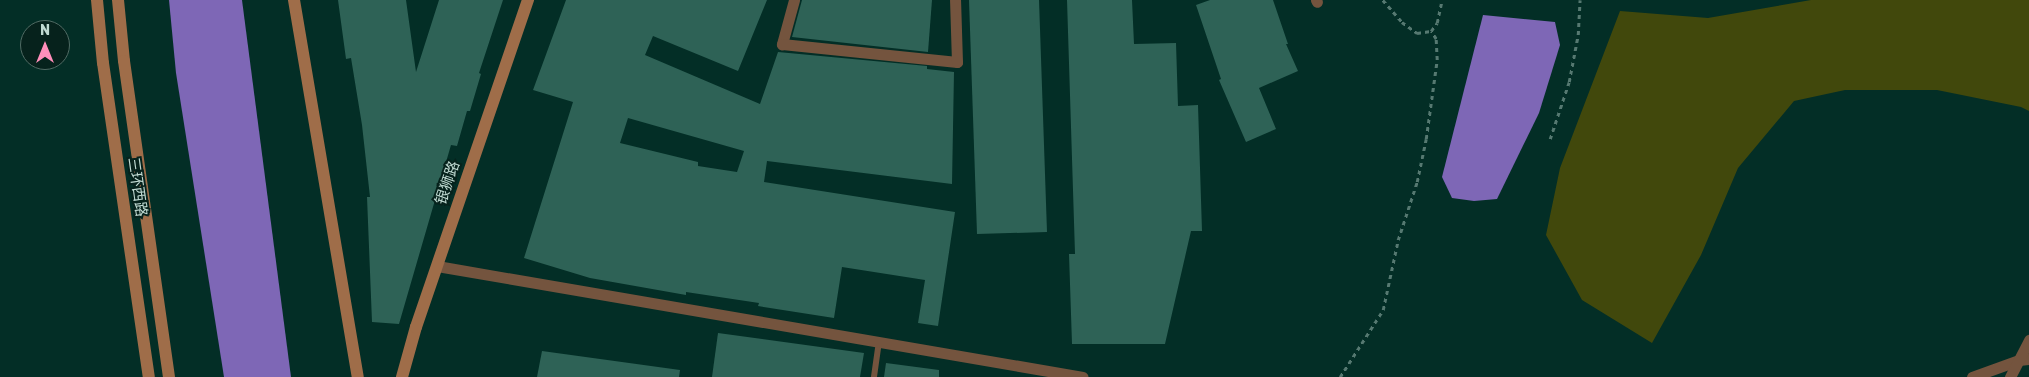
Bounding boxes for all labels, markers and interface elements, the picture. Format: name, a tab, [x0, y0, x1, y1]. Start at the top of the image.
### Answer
north arrow	[20, 20, 70, 70]
text: N	[40, 22, 50, 39]
street label: 三环西路	[124, 156, 150, 218]
street label: 银狮路	[432, 159, 464, 207]

